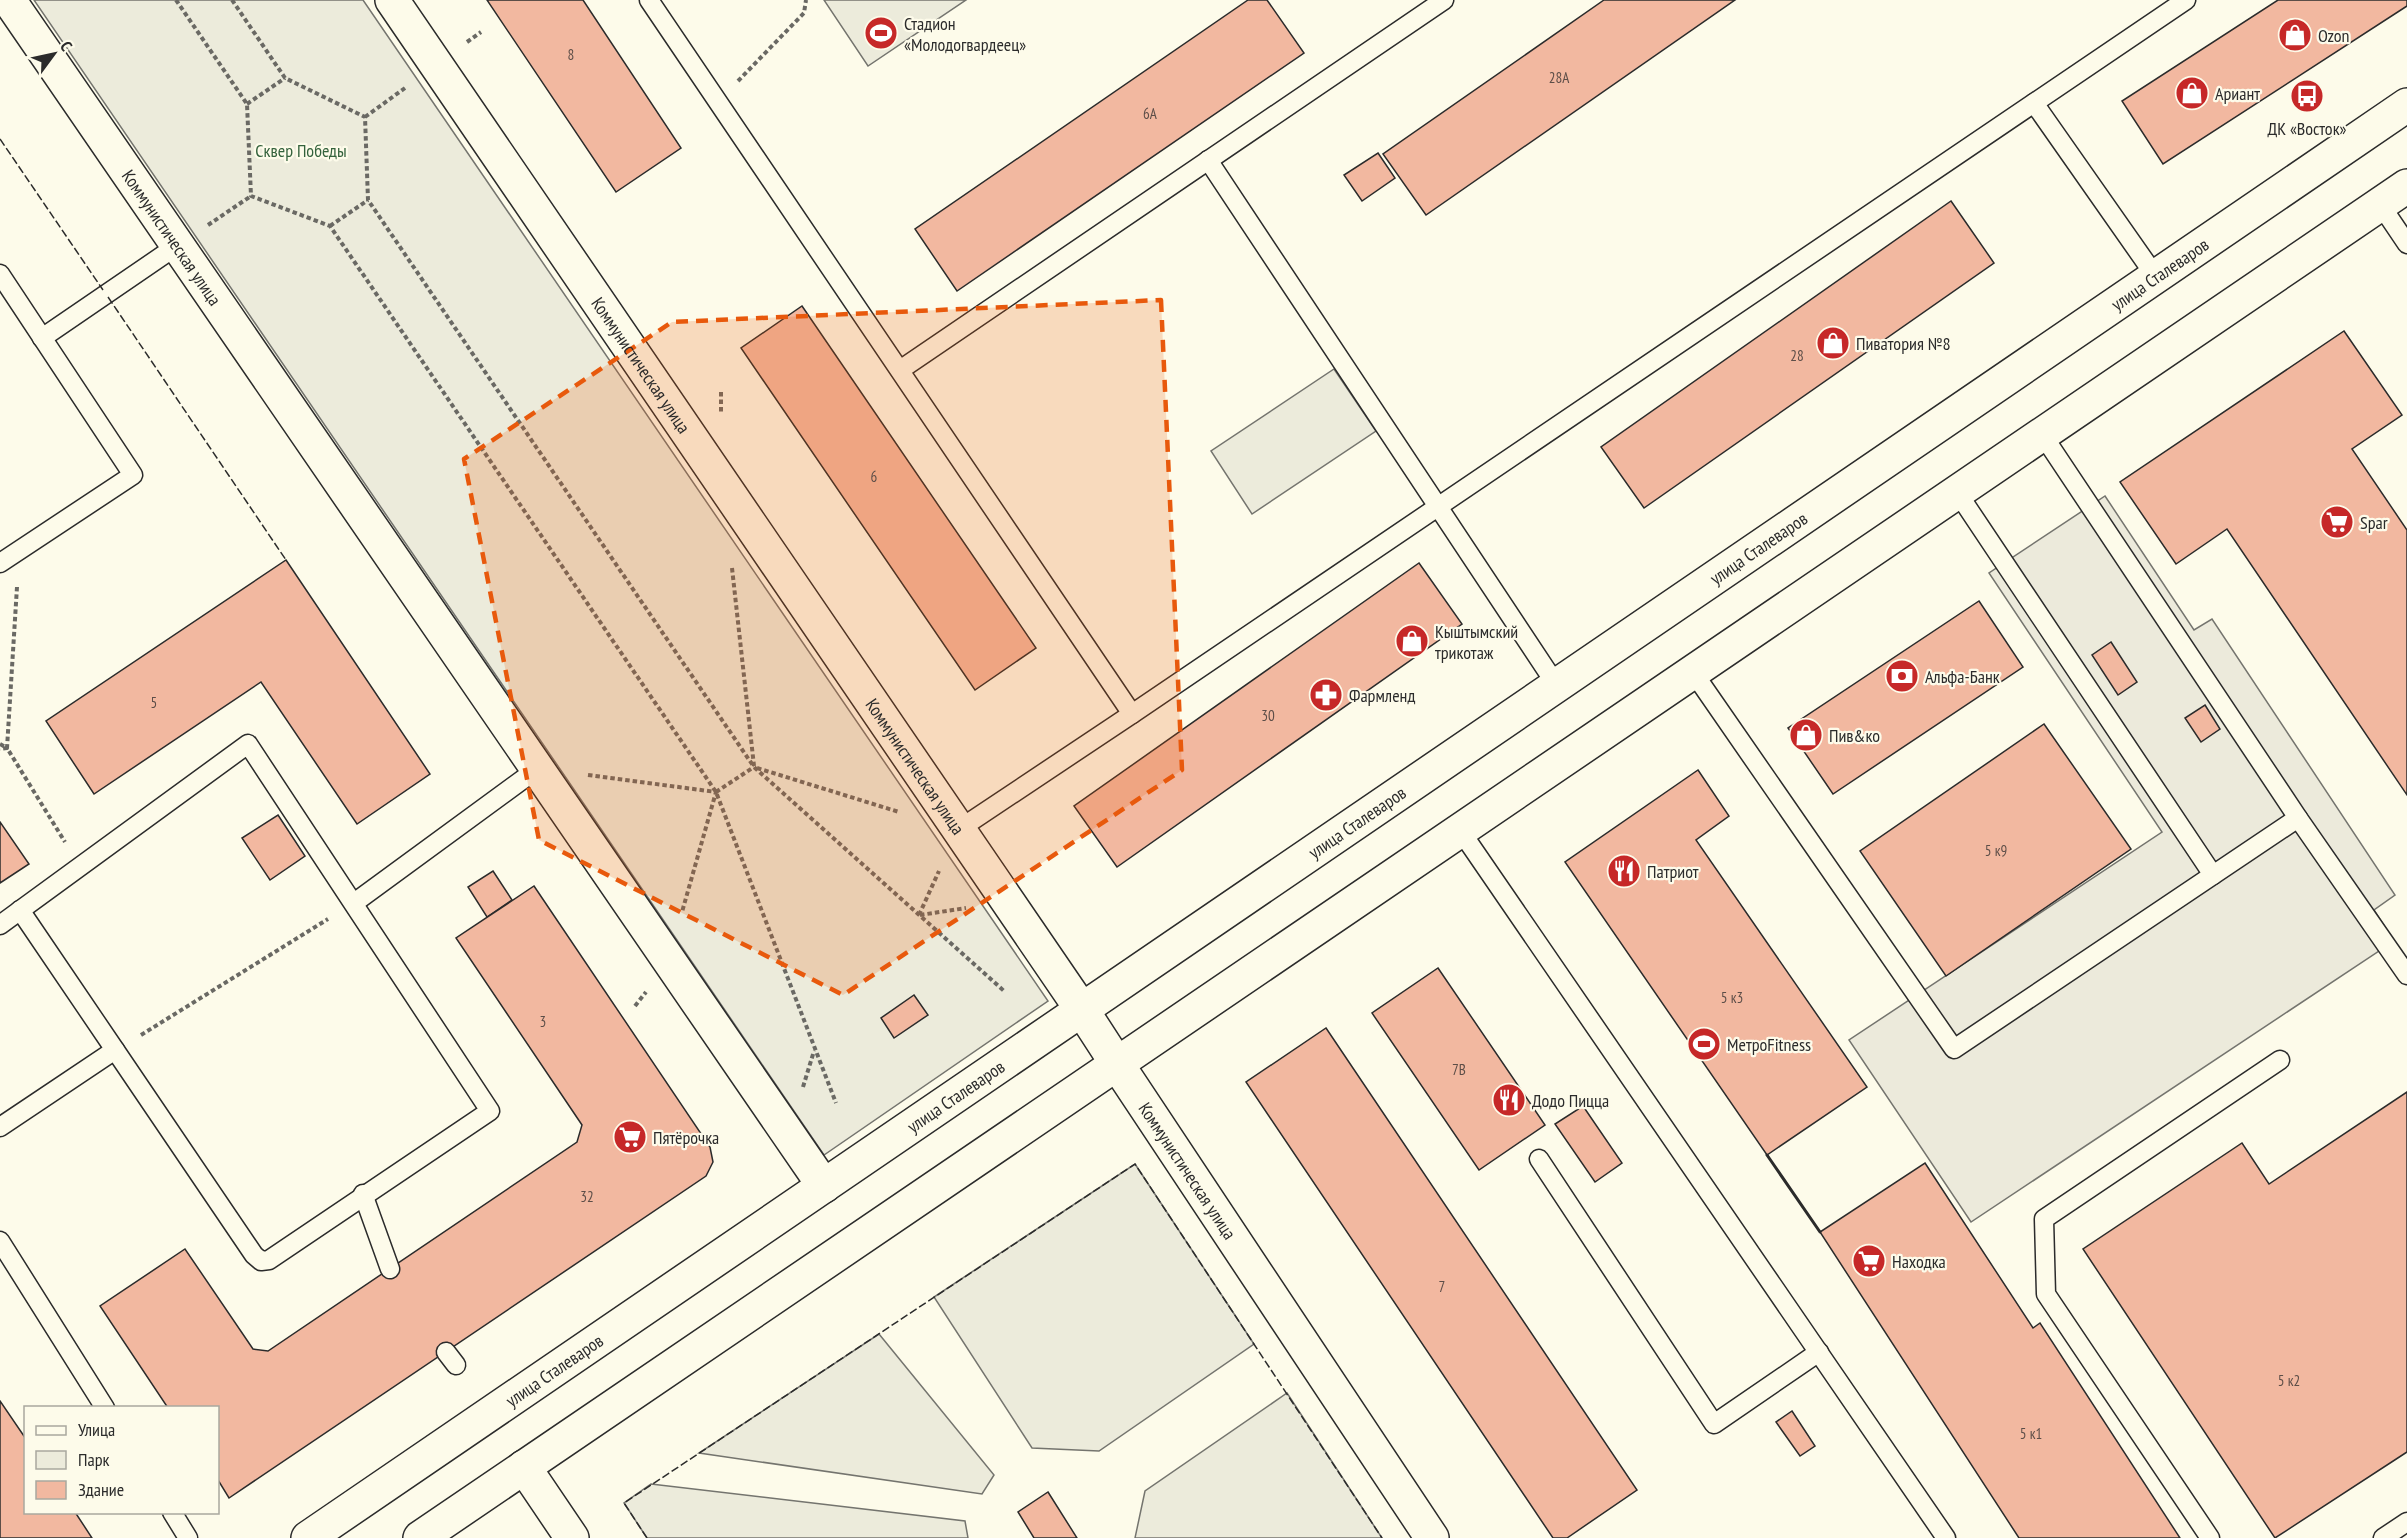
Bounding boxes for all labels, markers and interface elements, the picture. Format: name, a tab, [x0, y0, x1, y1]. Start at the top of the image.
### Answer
place label: Стадион «Молодогвардеец»	[904, 12, 1026, 56]
sports icon: Стадион «Молодогвардеец»	[863, 15, 899, 51]
shop icon: Ozon	[2277, 17, 2313, 53]
north arrow	[24, 24, 84, 84]
place label: Ozon	[2318, 24, 2350, 47]
text: С	[56, 37, 77, 55]
house number: 8	[568, 45, 574, 64]
house number: 28А	[1549, 68, 1570, 87]
shop icon: Ариант	[2174, 75, 2210, 111]
bus stop icon: ДК «Восток»	[2289, 78, 2325, 114]
place label: Ариант	[2215, 82, 2260, 105]
house number: 6А	[1143, 104, 1158, 123]
place label: ДК «Восток»	[2267, 117, 2347, 140]
park label: Сквер Победы	[255, 139, 347, 162]
street label: Коммунистическая улица	[117, 165, 227, 310]
street label: улица Сталеваров	[2106, 232, 2213, 315]
street label: Коммунистическая улица	[587, 293, 696, 437]
shop icon: Пиватория №8	[1815, 325, 1851, 361]
place label: Пиватория №8	[1856, 332, 1951, 355]
house number: 28	[1790, 346, 1804, 365]
house number: 6	[871, 467, 878, 486]
supermarket icon: Spar	[2319, 504, 2355, 540]
street label: улица Сталеваров	[1705, 506, 1811, 589]
place label: Spar	[2360, 511, 2388, 534]
place label: Кыштымский трикотаж	[1435, 620, 1518, 664]
shop icon: Кыштымский трикотаж	[1394, 623, 1430, 659]
bank icon: Альфа-Банк	[1884, 658, 1920, 694]
place label: Альфа-Банк	[1925, 665, 2000, 688]
pharmacy icon: Фармленд	[1308, 677, 1344, 713]
place label: Фармленд	[1349, 684, 1415, 707]
house number: 5	[151, 693, 157, 712]
street label: Коммунистическая улица	[861, 694, 970, 839]
house number: 30	[1261, 706, 1275, 725]
shop icon: Пив&ко	[1788, 717, 1824, 753]
place label: Пив&ко	[1829, 724, 1880, 747]
street label: улица Сталеваров	[1304, 781, 1410, 863]
house number: 5 к9	[1985, 841, 2007, 860]
restaurant icon: Патриот	[1606, 853, 1642, 889]
place label: Патриот	[1647, 860, 1699, 883]
house number: 5 к3	[1721, 988, 1743, 1007]
house number: 3	[540, 1012, 546, 1031]
sports icon: МетроFitness	[1686, 1026, 1722, 1062]
place label: МетроFitness	[1727, 1033, 1811, 1056]
street label: улица Сталеваров	[902, 1055, 1009, 1137]
house number: 7В	[1452, 1060, 1466, 1079]
restaurant icon: Додо Пицца	[1491, 1082, 1527, 1118]
place label: Додо Пицца	[1532, 1089, 1609, 1112]
street label: Коммунистическая улица	[1134, 1098, 1242, 1243]
supermarket icon: Пятёрочка	[612, 1119, 648, 1155]
place label: Пятёрочка	[653, 1126, 719, 1149]
house number: 32	[580, 1187, 594, 1206]
supermarket icon: Находка	[1851, 1243, 1887, 1279]
place label: Находка	[1892, 1250, 1946, 1273]
house number: 7	[1439, 1277, 1445, 1296]
street label: улица Сталеваров	[501, 1329, 607, 1411]
house number: 5 к2	[2278, 1371, 2300, 1390]
legend	[24, 1406, 219, 1514]
text: Улица	[78, 1418, 115, 1441]
house number: 5 к1	[2020, 1424, 2042, 1443]
text: Парк	[78, 1448, 109, 1471]
text: Здание	[78, 1478, 124, 1501]

